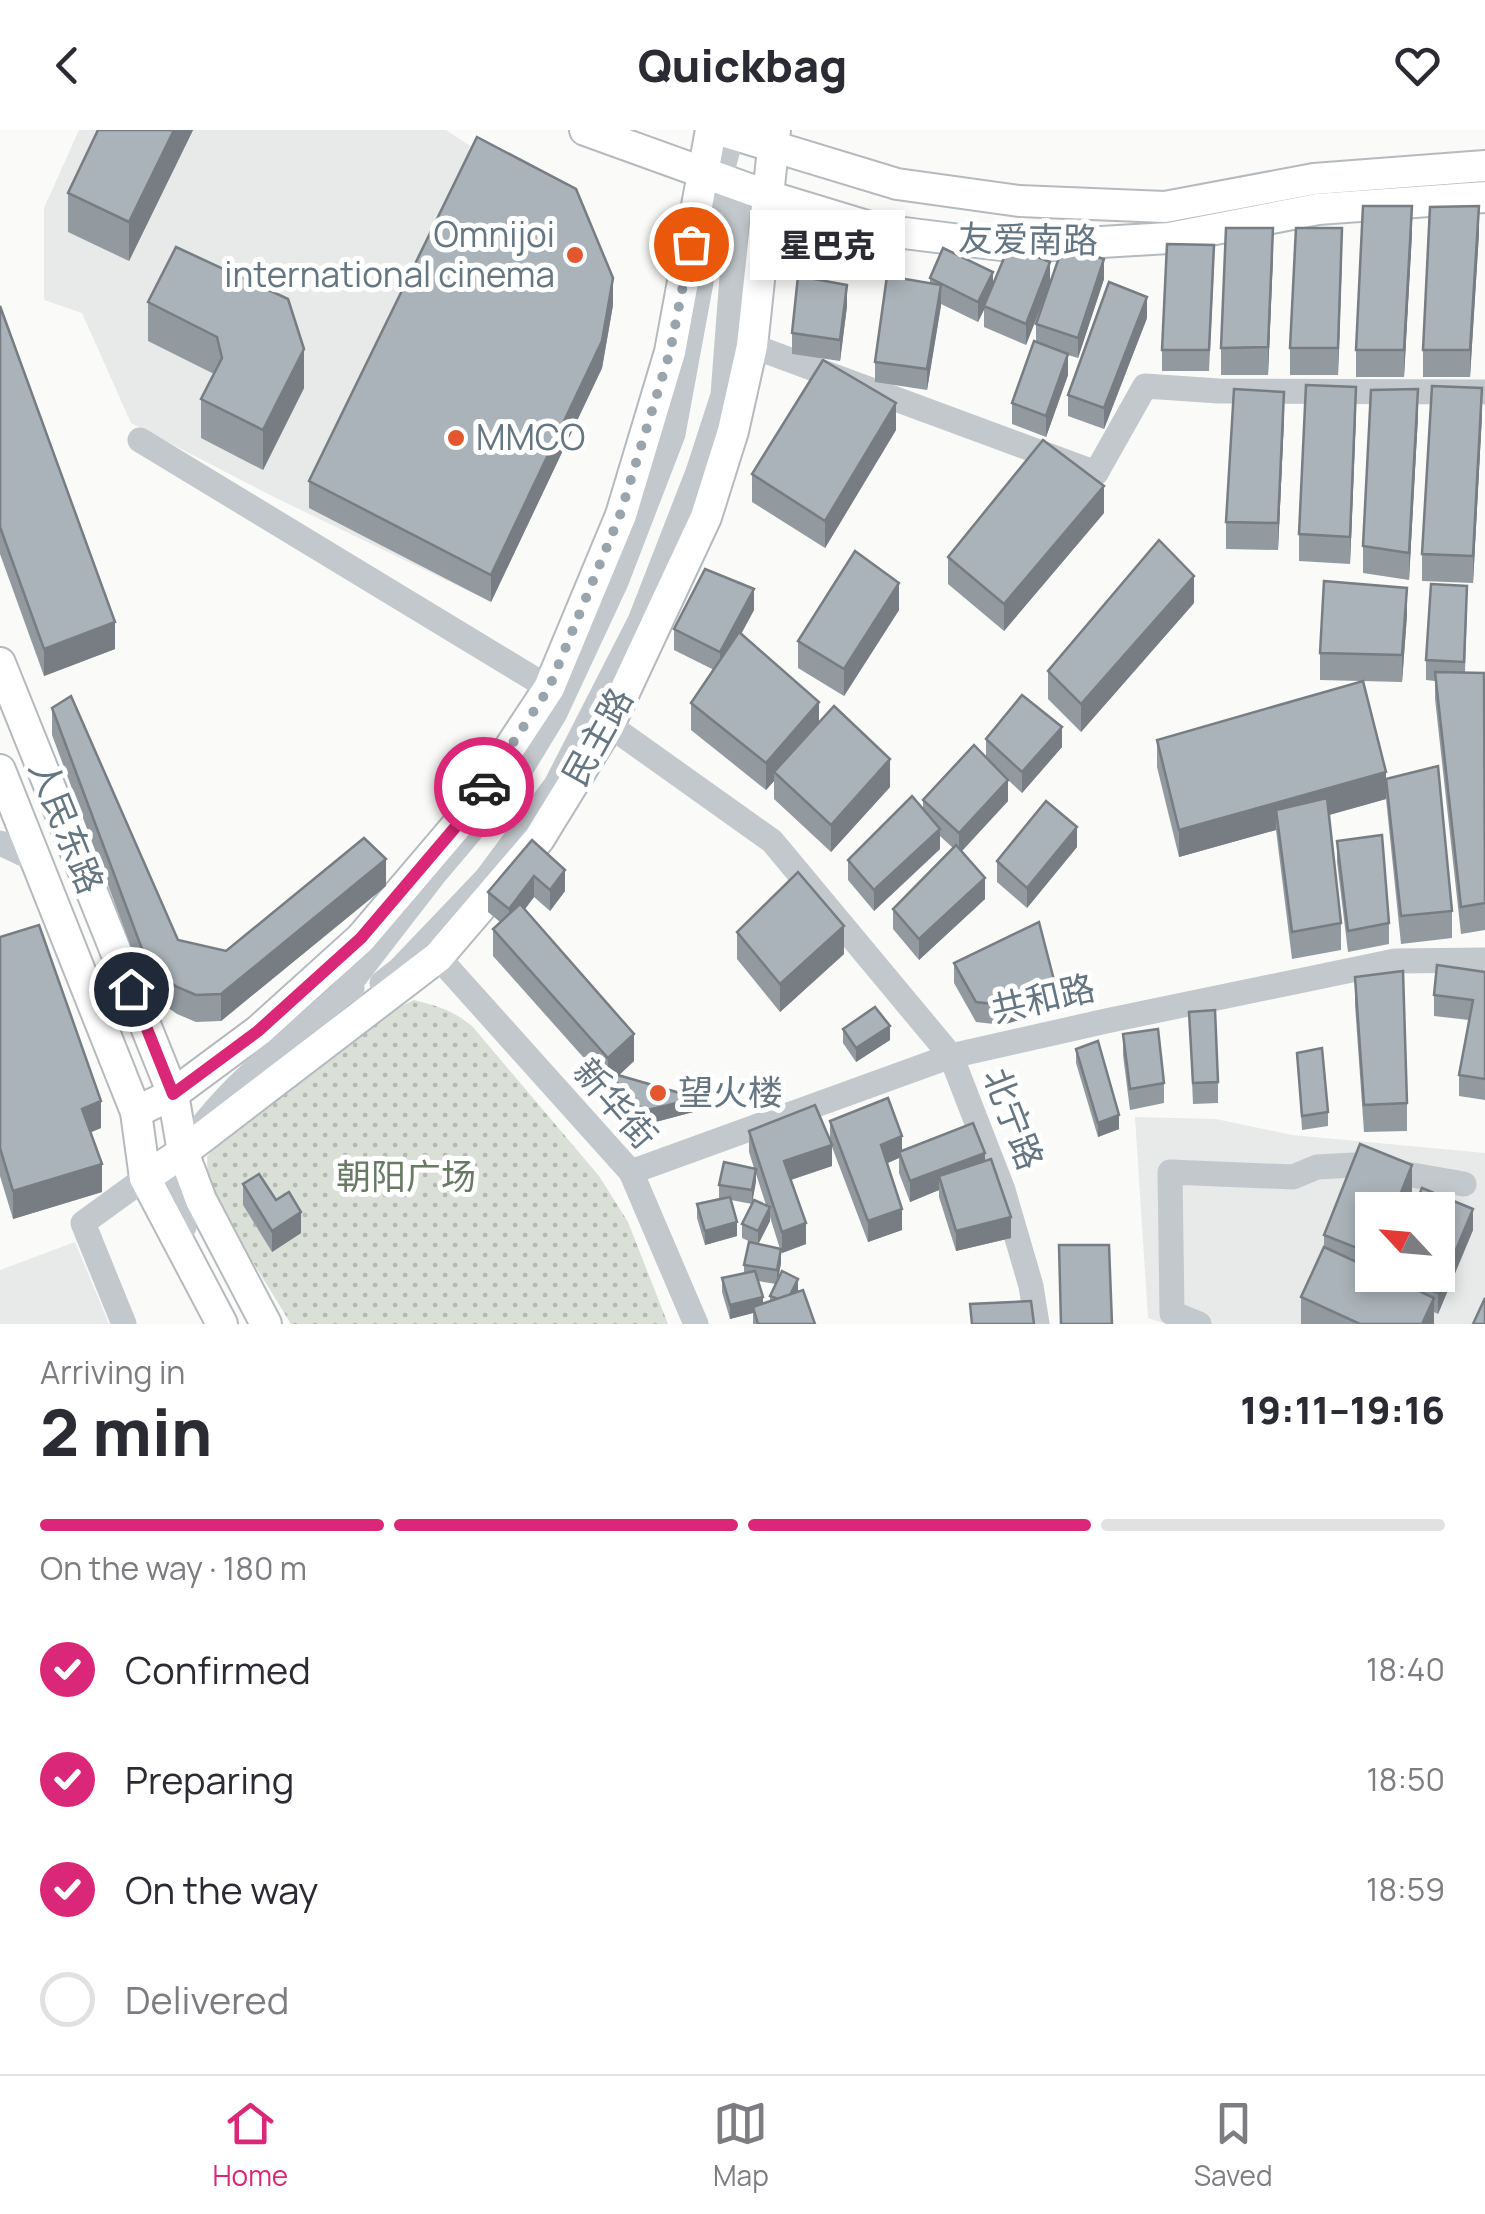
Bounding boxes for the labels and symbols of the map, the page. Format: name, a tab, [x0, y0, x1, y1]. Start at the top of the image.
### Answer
pin	[649, 202, 734, 287]
callout: 星巴克	[751, 209, 906, 279]
place label: Omnijoi international cinema	[224, 210, 555, 298]
street label: 友爱南路	[958, 214, 1098, 264]
marker: Omnijoi international cinema	[564, 244, 586, 266]
place label: MMCO	[476, 413, 585, 461]
marker: MMCO	[445, 427, 467, 449]
street label: 民主路	[551, 679, 644, 794]
courier	[434, 737, 534, 837]
street label: 人民东路	[18, 753, 115, 901]
pin	[89, 947, 174, 1032]
street label: 共和路	[986, 963, 1099, 1033]
street label: 新华街	[563, 1048, 668, 1159]
street label: 北宁路	[973, 1061, 1055, 1176]
place label: 望火楼	[678, 1068, 783, 1116]
marker: 望火楼	[647, 1082, 669, 1104]
park label: 朝阳广场	[336, 1152, 476, 1200]
north arrow	[1355, 1192, 1455, 1292]

